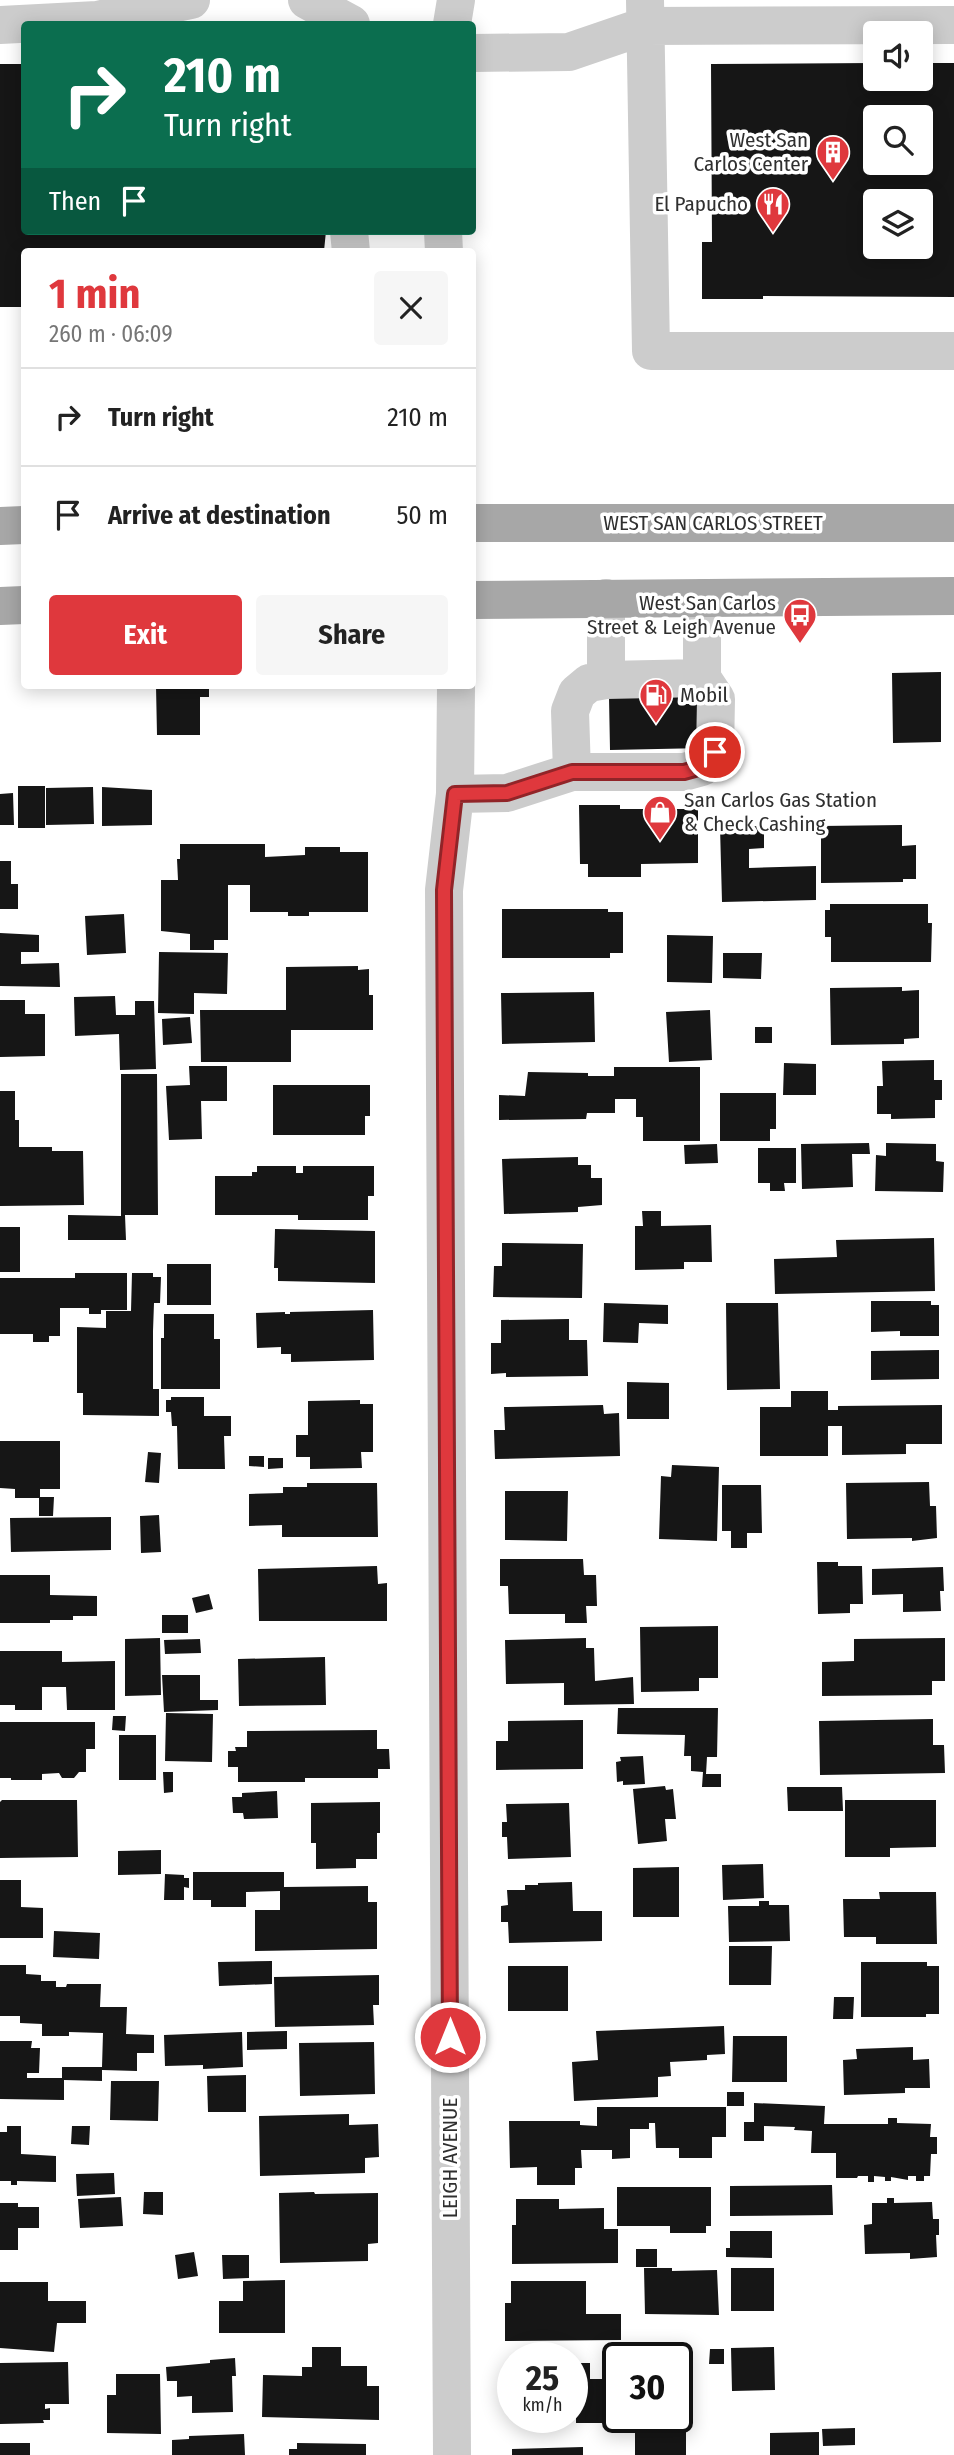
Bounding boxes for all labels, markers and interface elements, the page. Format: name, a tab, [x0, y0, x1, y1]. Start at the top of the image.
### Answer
map controls	[863, 21, 933, 259]
button: sound	[863, 21, 933, 91]
text: 210 m	[164, 46, 281, 105]
icon: right	[49, 49, 140, 140]
button: search	[863, 105, 933, 175]
text: Turn right	[164, 106, 291, 144]
place label: West San Carlos Center	[694, 127, 809, 177]
building icon: West San Carlos Center	[814, 133, 852, 182]
icon: arrive	[115, 182, 153, 220]
restaurant icon: El Papucho	[754, 185, 792, 234]
text: Then	[49, 186, 101, 217]
button: layers	[863, 189, 933, 259]
place label: El Papucho	[654, 191, 748, 217]
text: 1 min	[49, 269, 140, 319]
button: close	[374, 271, 448, 345]
text: 260 m · 06:09	[49, 320, 173, 348]
icon: right	[49, 398, 87, 436]
text: Turn right	[108, 402, 214, 433]
text: 210 m	[387, 402, 448, 433]
icon: arrive	[49, 496, 87, 534]
text: Arrive at destination	[108, 500, 331, 531]
text: 50 m	[396, 500, 448, 531]
street label: WEST SAN CARLOS STREET	[603, 510, 823, 536]
place label: West San Carlos Street & Leigh Avenue	[587, 590, 776, 640]
button: Exit	[49, 595, 242, 675]
button: Share	[256, 595, 448, 675]
bus stop icon: West San Carlos Street & Leigh Avenue	[781, 596, 819, 645]
fuel station icon: Mobil	[637, 676, 675, 725]
place label: Mobil	[680, 682, 728, 708]
pin	[685, 722, 745, 782]
icon: arrive	[696, 733, 734, 771]
place label: San Carlos Gas Station & Check Cashing	[684, 787, 877, 837]
shop icon: San Carlos Gas Station & Check Cashing	[641, 793, 679, 842]
position arrow	[413, 2000, 487, 2074]
street label: LEIGH AVENUE	[437, 2098, 463, 2218]
speed limit sign: 30	[602, 2342, 693, 2433]
text: 25	[526, 2357, 559, 2399]
text: km/h	[522, 2394, 563, 2416]

